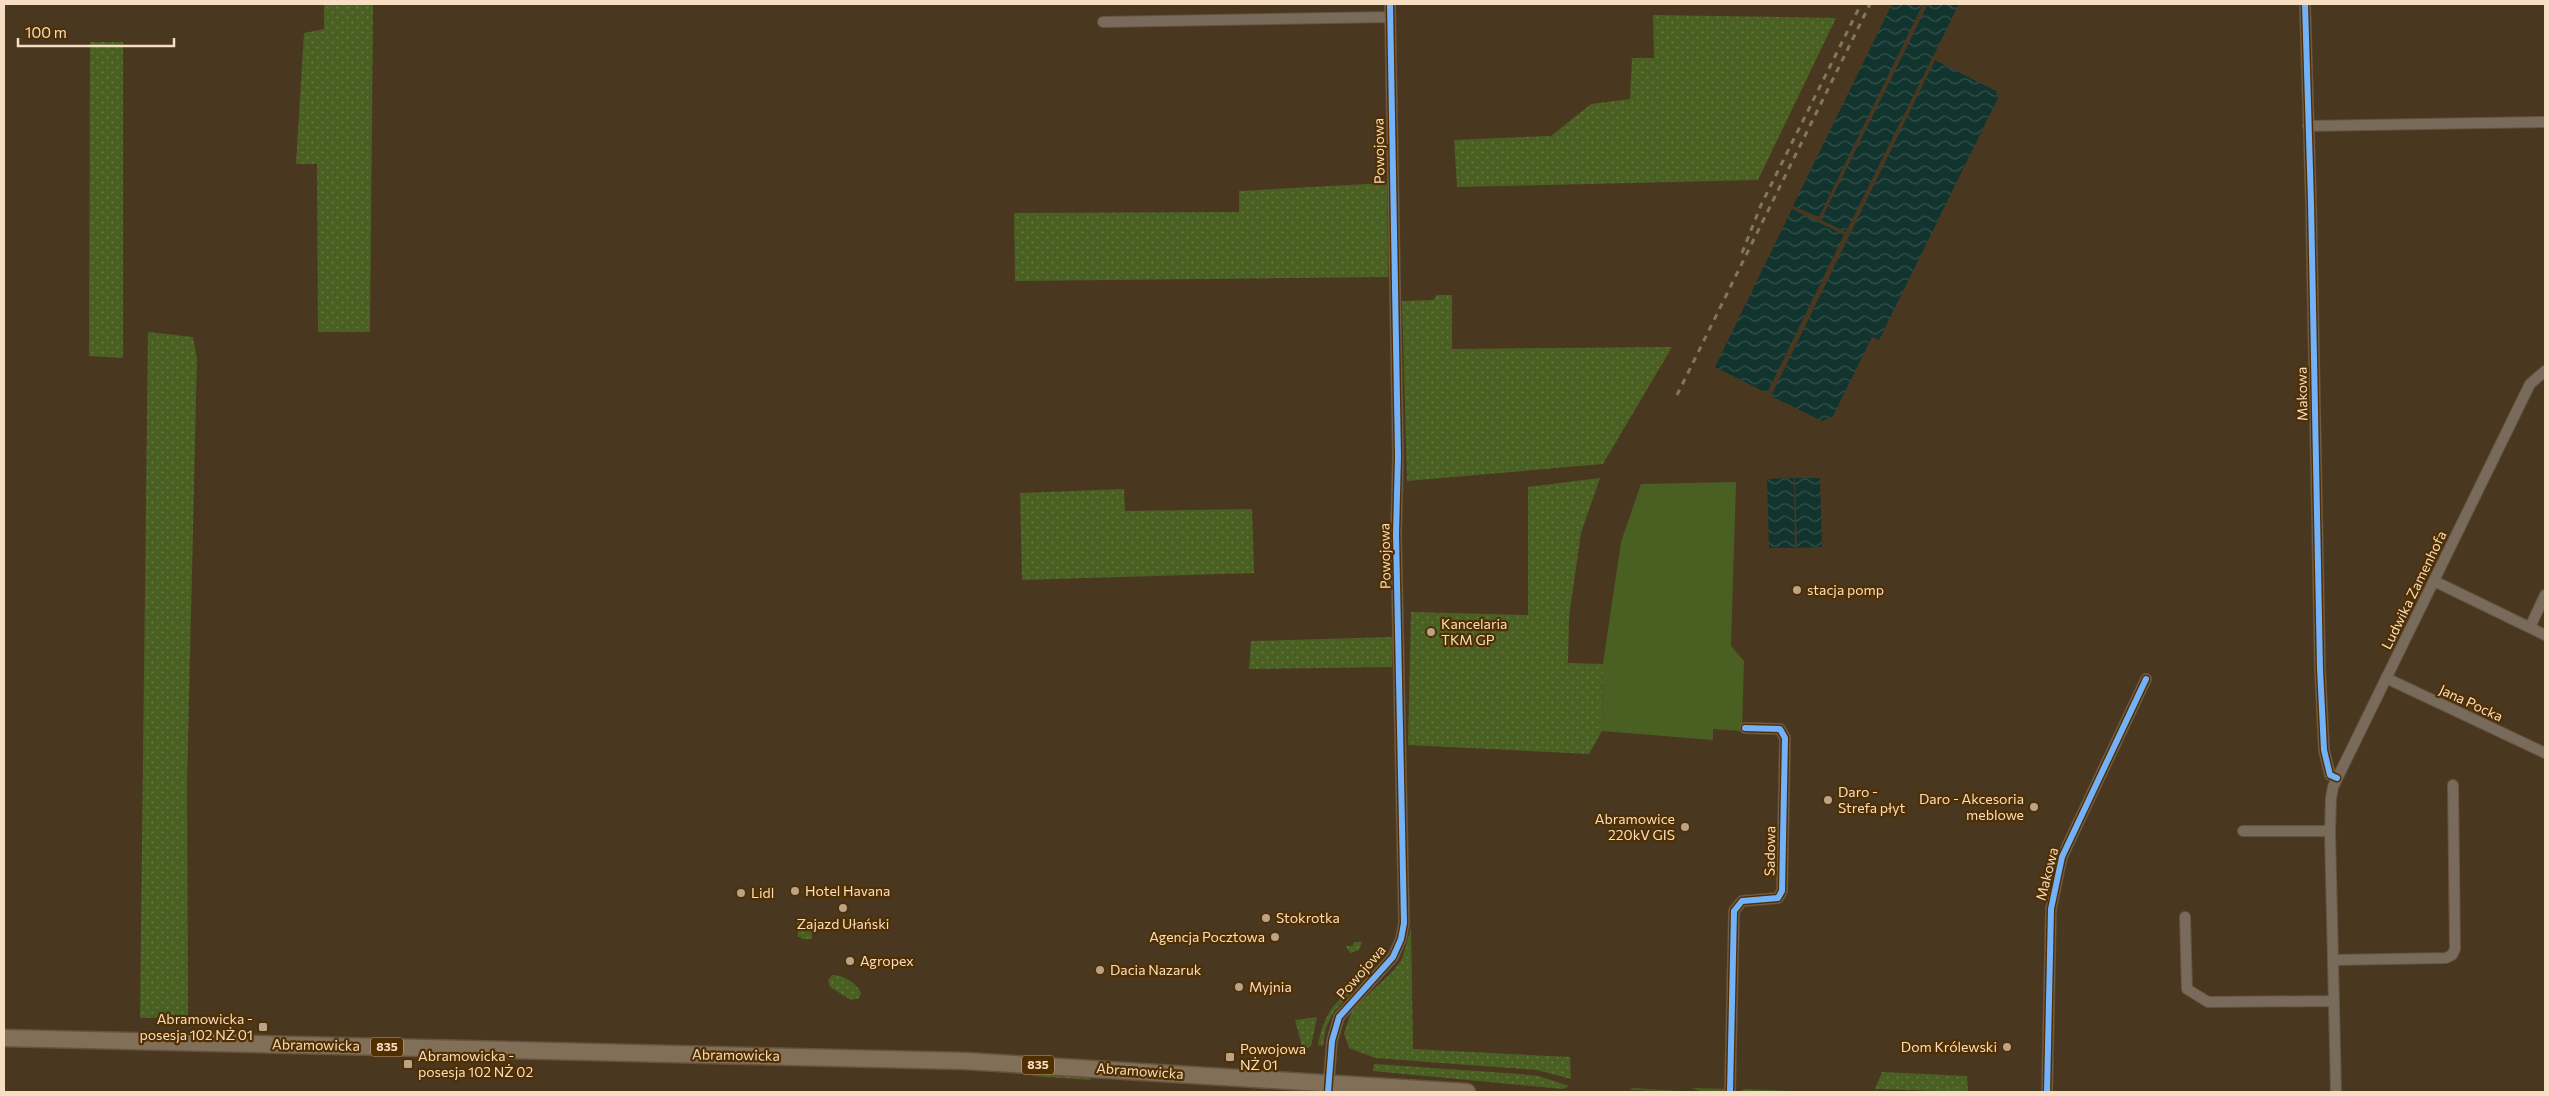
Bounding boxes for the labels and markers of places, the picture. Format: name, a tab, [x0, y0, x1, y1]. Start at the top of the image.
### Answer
place label: stacja pomp	[1807, 581, 1884, 598]
marker: stacja pomp	[1791, 584, 1803, 596]
place label: Kancelaria TKM GP	[1441, 615, 1507, 648]
marker: Kancelaria TKM GP	[1425, 626, 1437, 638]
place label: Daro - Strefa płyt	[1838, 783, 1906, 816]
place label: Daro - Akcesoria meblowe	[1919, 790, 2024, 823]
marker: Daro - Strefa płyt	[1822, 794, 1834, 806]
marker: Daro - Akcesoria meblowe	[2028, 801, 2040, 813]
place label: Abramowice 220kV GIS	[1595, 810, 1675, 843]
marker: Abramowice 220kV GIS	[1679, 821, 1691, 833]
place label: Hotel Havana	[805, 882, 890, 899]
place label: Lidl	[751, 884, 774, 901]
marker: Hotel Havana	[789, 885, 801, 897]
marker: Lidl	[735, 887, 747, 899]
marker: Zajazd Ułański	[837, 902, 849, 914]
place label: Stokrotka	[1276, 909, 1340, 926]
marker: Stokrotka	[1260, 912, 1272, 924]
place label: Zajazd Ułański	[797, 915, 889, 932]
place label: Agencja Pocztowa	[1149, 928, 1265, 945]
marker: Agencja Pocztowa	[1269, 931, 1281, 943]
place label: Agropex	[860, 952, 914, 969]
marker: Agropex	[844, 955, 856, 967]
place label: Dacia Nazaruk	[1110, 961, 1202, 978]
marker: Dacia Nazaruk	[1094, 964, 1106, 976]
place label: Myjnia	[1249, 978, 1292, 995]
marker: Myjnia	[1233, 981, 1245, 993]
place label: Abramowicka - posesja 102 NŻ 01	[140, 1010, 253, 1043]
marker: Abramowicka - posesja 102 NŻ 01	[257, 1021, 269, 1033]
place label: Dom Królewski	[1901, 1038, 1997, 1055]
place label: Powojowa NŻ 01	[1240, 1040, 1306, 1073]
marker: Dom Królewski	[2001, 1041, 2013, 1053]
place label: Abramowicka - posesja 102 NŻ 02	[418, 1047, 533, 1080]
marker: Powojowa NŻ 01	[1224, 1051, 1236, 1063]
marker: Abramowicka - posesja 102 NŻ 02	[402, 1058, 414, 1070]

